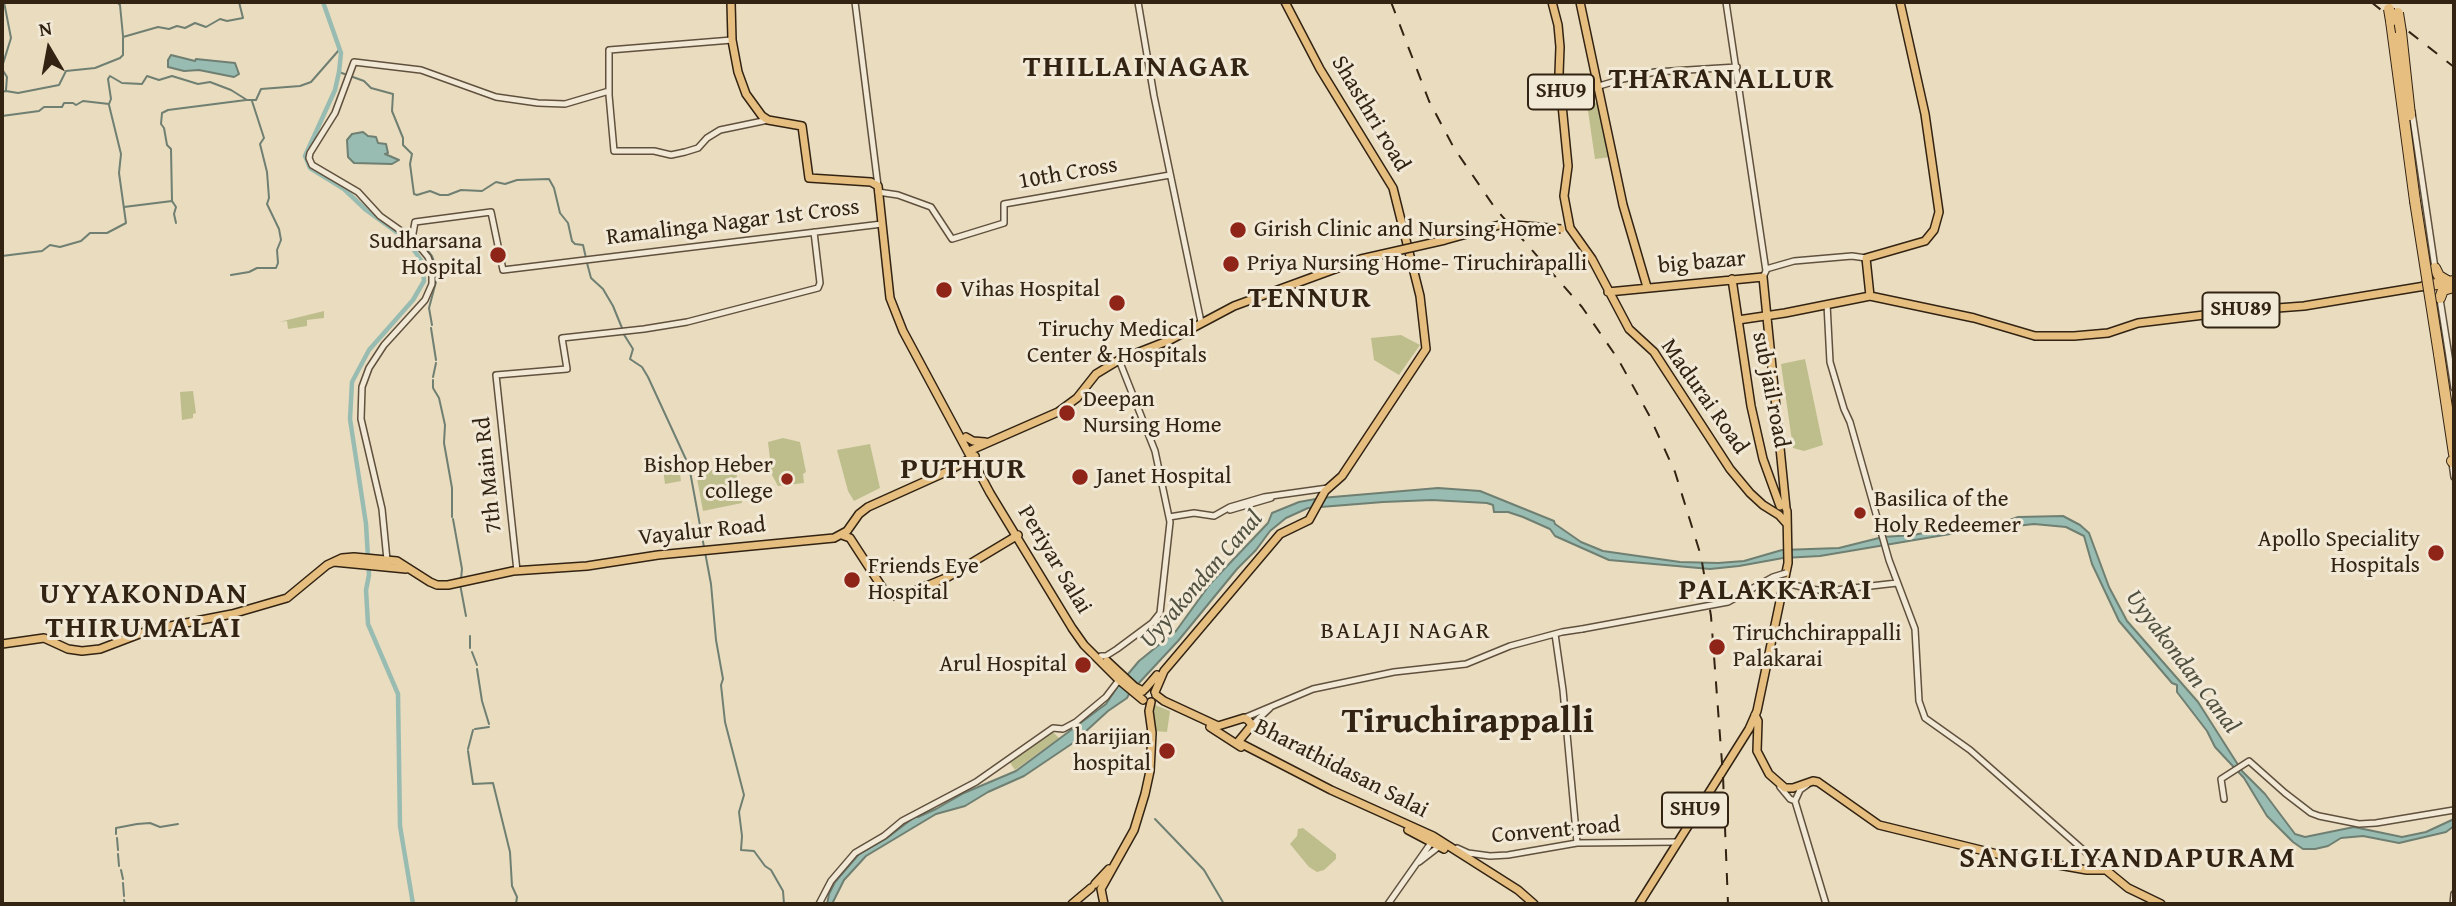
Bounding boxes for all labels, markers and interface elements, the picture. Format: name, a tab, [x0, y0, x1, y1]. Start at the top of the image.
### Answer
text: N	[37, 13, 54, 43]
north arrow	[14, 14, 84, 84]
district label: THILLAINAGAR	[1025, 50, 1249, 86]
street label: Shasthri road	[1325, 51, 1415, 177]
district label: THARANALLUR	[1610, 62, 1834, 98]
road number: SHU9	[1528, 74, 1594, 110]
street label: 10th Cross	[1016, 152, 1120, 196]
street label: Ramalinga Nagar 1st Cross	[605, 194, 861, 252]
place label: Girish Clinic and Nursing Home	[1254, 216, 1557, 244]
marker: Girish Clinic and Nursing Home	[1228, 220, 1248, 240]
place label: Sudharsana Hospital	[369, 228, 482, 282]
marker: Sudharsana Hospital	[488, 245, 508, 265]
street label: big bazar	[1657, 245, 1747, 281]
place label: Priya Nursing Home- Tiruchirapalli	[1247, 250, 1587, 278]
marker: Priya Nursing Home- Tiruchirapalli	[1221, 254, 1241, 274]
place label: Vihas Hospital	[960, 276, 1100, 304]
marker: Vihas Hospital	[934, 280, 954, 300]
district label: TENNUR	[1248, 281, 1372, 317]
road number: SHU89	[2202, 292, 2280, 328]
marker: Tiruchy Medical Center & Hospitals	[1107, 293, 1127, 313]
place label: Tiruchy Medical Center & Hospitals	[1027, 316, 1207, 370]
street label: sub jail road	[1745, 330, 1795, 450]
street label: Madurai Road	[1654, 334, 1754, 460]
place label: Deepan Nursing Home	[1083, 386, 1222, 440]
marker: Deepan Nursing Home	[1057, 403, 1077, 423]
street label: 7th Main Rd	[469, 415, 509, 535]
place label: Bishop Heber college	[644, 452, 773, 506]
district label: PUTHUR	[901, 452, 1027, 488]
place label: Janet Hospital	[1096, 463, 1231, 491]
marker: Janet Hospital	[1070, 467, 1090, 487]
marker: Bishop Heber college	[779, 471, 795, 487]
place label: Basilica of the Holy Redeemer	[1874, 486, 2021, 540]
street label: Periyar Salai	[1011, 501, 1097, 619]
marker: Basilica of the Holy Redeemer	[1852, 505, 1868, 521]
water label: Uyyakondan Canal	[1135, 506, 1269, 654]
street label: Vayalur Road	[637, 512, 767, 552]
place label: Apollo Speciality Hospitals	[2258, 526, 2420, 580]
marker: Apollo Speciality Hospitals	[2426, 543, 2446, 563]
place label: Friends Eye Hospital	[868, 553, 979, 607]
marker: Friends Eye Hospital	[842, 570, 862, 590]
district label: PALAKKARAI	[1680, 573, 1872, 609]
district label: UYYAKONDAN THIRUMALAI	[41, 577, 247, 648]
water label: Uyyakondan Canal	[2119, 585, 2245, 739]
district label: BALAJI NAGAR	[1322, 618, 1490, 646]
place label: Tiruchchirappalli Palakarai	[1733, 620, 1901, 674]
marker: Tiruchchirappalli Palakarai	[1707, 637, 1727, 657]
place label: Arul Hospital	[939, 651, 1067, 679]
marker: Arul Hospital	[1073, 655, 1093, 675]
district label: Tiruchirappalli	[1342, 701, 1594, 745]
street label: Bharathidasan Salai	[1249, 713, 1433, 825]
place label: harijian hospital	[1073, 724, 1151, 778]
marker: harijian hospital	[1157, 741, 1177, 761]
road number: SHU9	[1662, 792, 1728, 828]
street label: Convent road	[1491, 812, 1621, 850]
district label: SANGILIYANDAPURAM	[1961, 841, 2295, 877]

